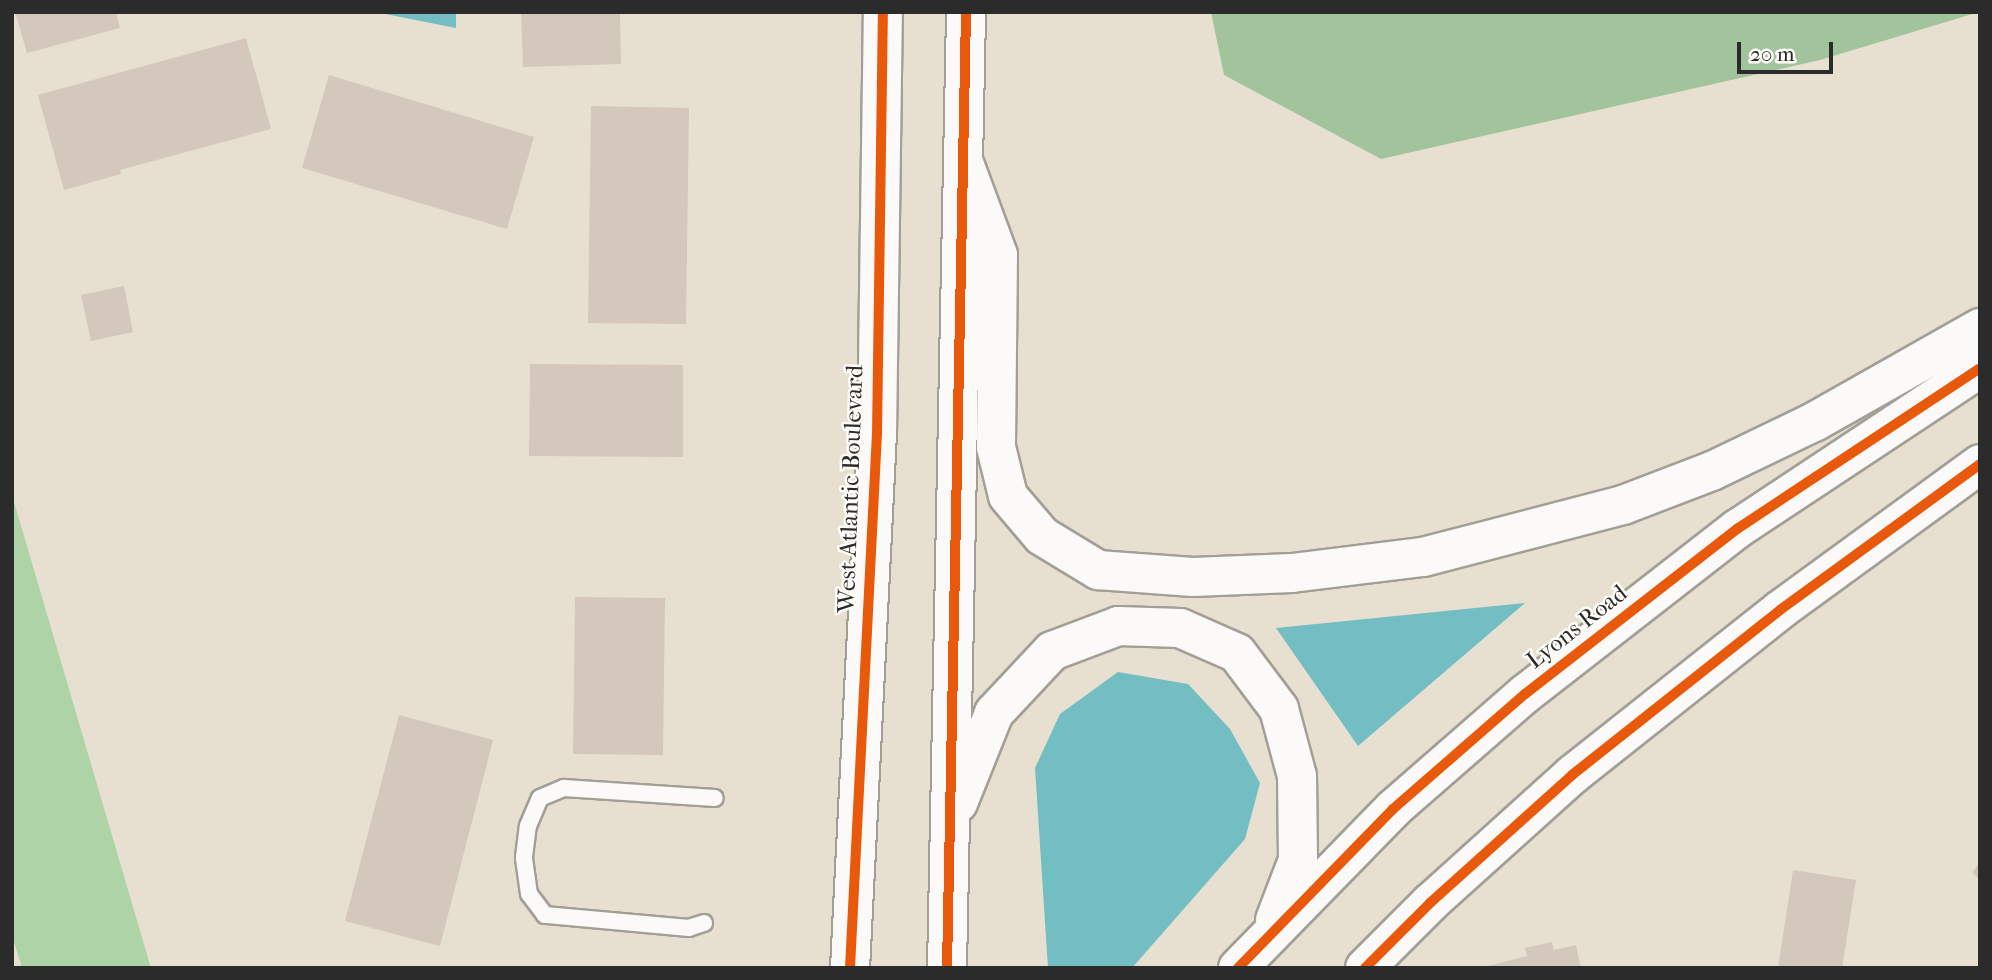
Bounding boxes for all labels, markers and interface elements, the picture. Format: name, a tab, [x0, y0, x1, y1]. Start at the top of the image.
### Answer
scale bar	[1740, 28, 1836, 72]
text: 20 m	[1750, 42, 1794, 66]
street label: West Atlantic Boulevard	[832, 365, 870, 613]
street label: Lyons Road	[1521, 579, 1633, 675]

